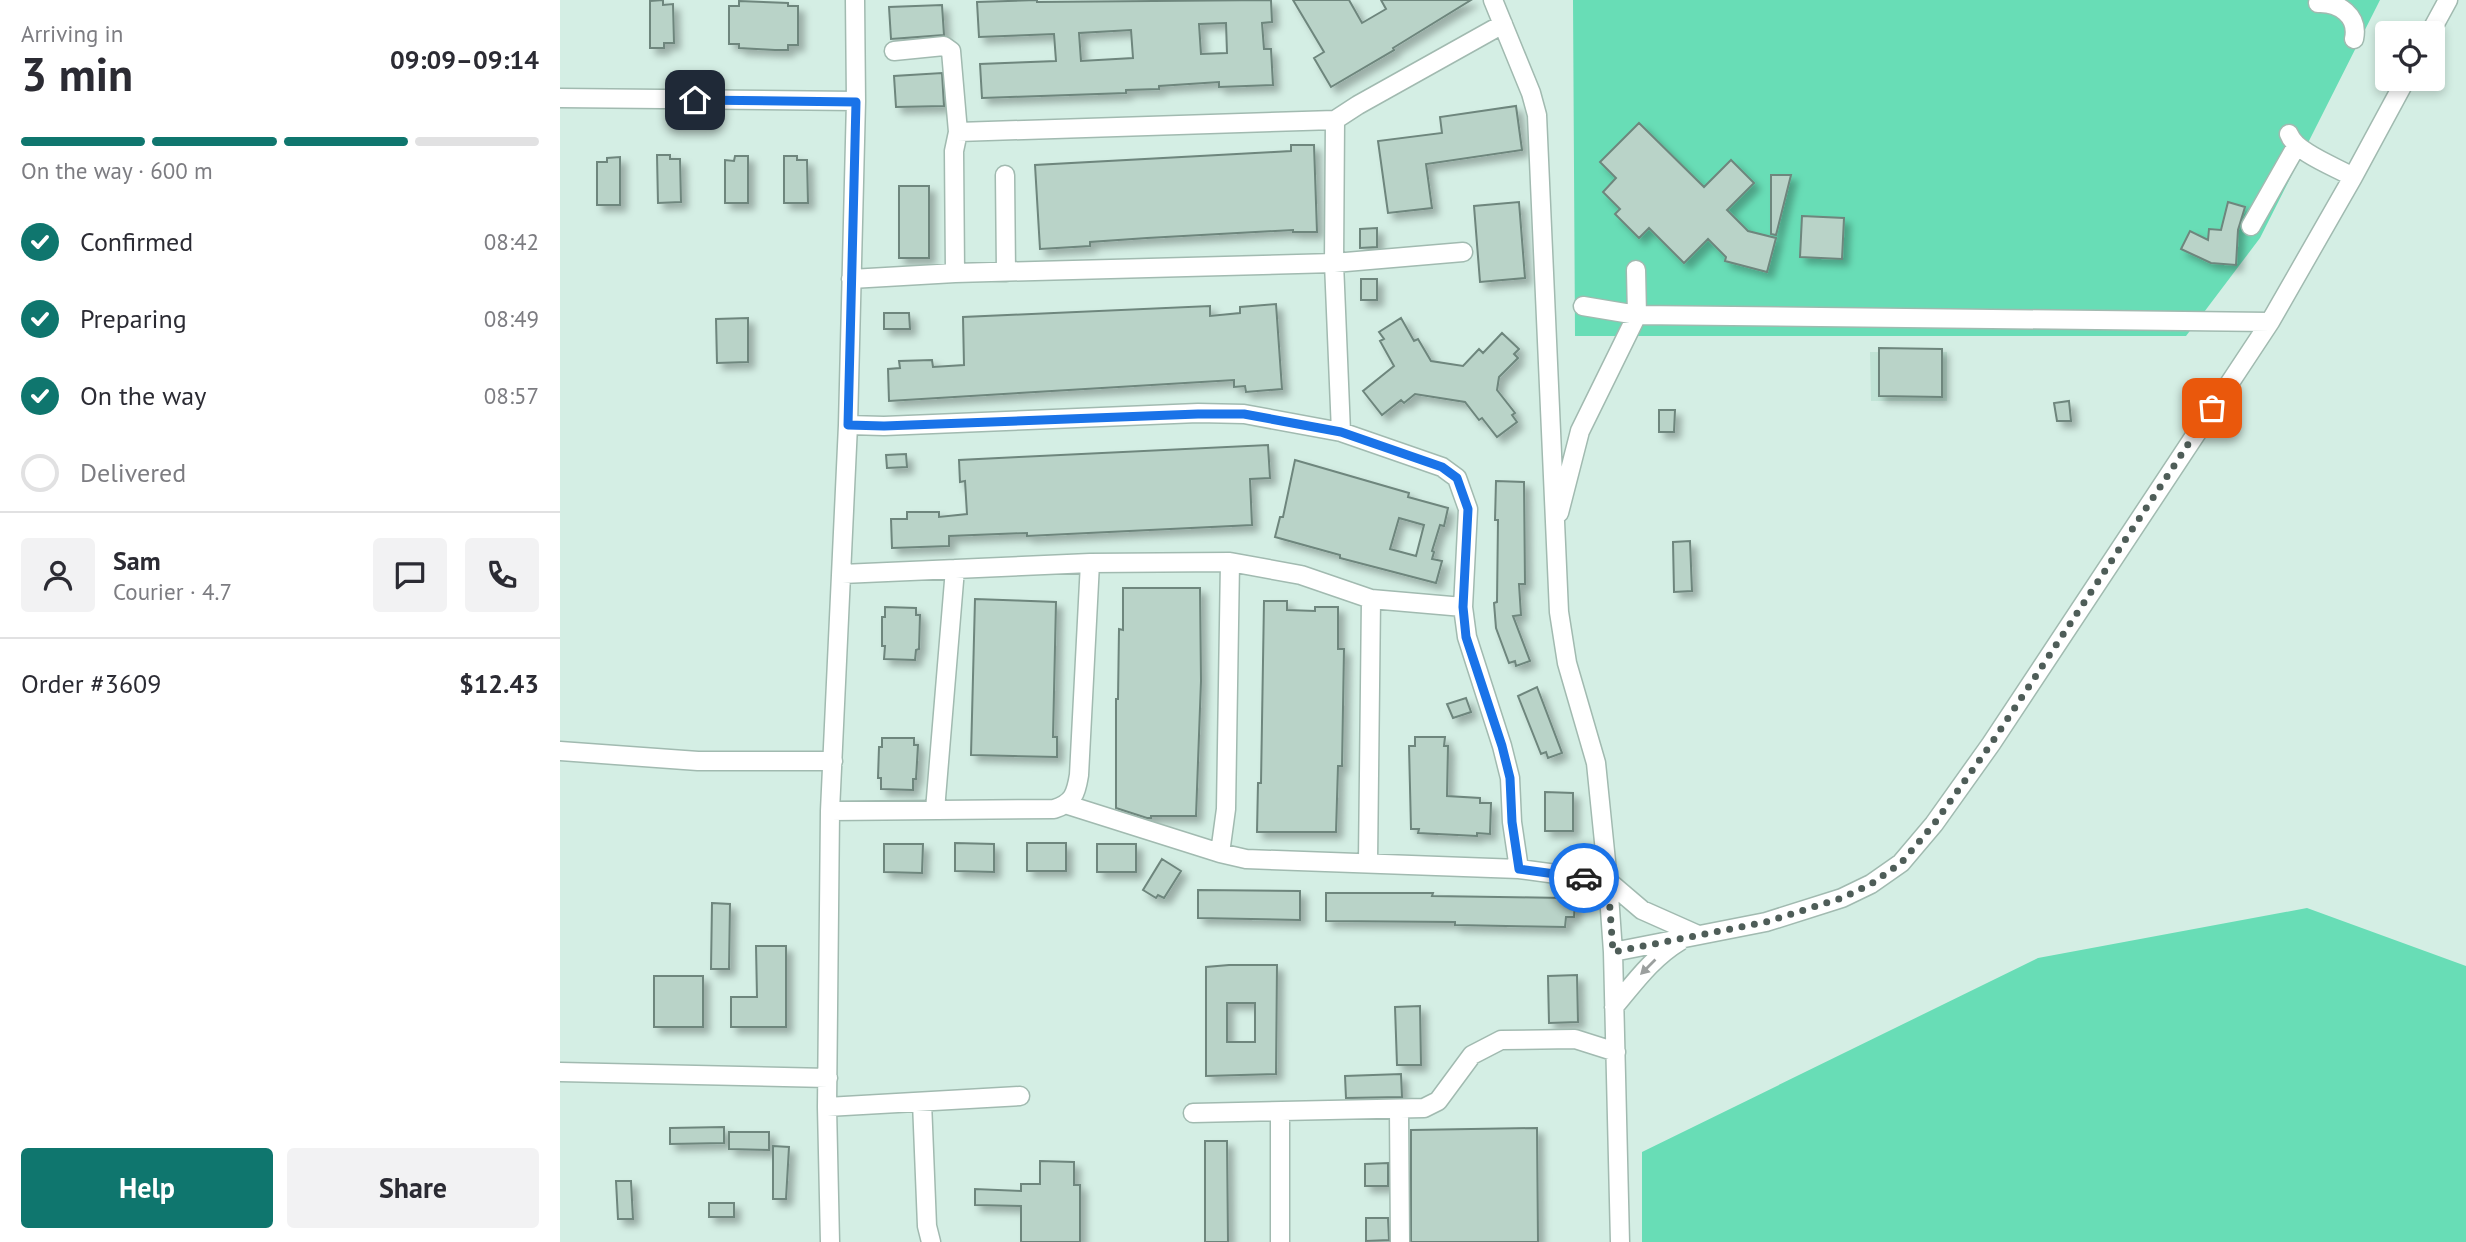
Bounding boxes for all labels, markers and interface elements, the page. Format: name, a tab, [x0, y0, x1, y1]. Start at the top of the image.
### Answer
text: Arriving in	[21, 19, 123, 48]
map controls	[2375, 21, 2445, 91]
button: locate	[2375, 21, 2445, 91]
text: 09:09–09:14	[390, 43, 539, 76]
text: 3 min	[21, 44, 133, 104]
pin	[665, 70, 725, 130]
icon: home	[676, 81, 714, 119]
text: On the way · 600 m	[21, 156, 213, 185]
icon: check	[21, 223, 59, 261]
text: Confirmed	[80, 225, 193, 258]
text: 08:42	[484, 227, 539, 256]
icon: check	[21, 300, 59, 338]
text: Preparing	[80, 302, 187, 335]
text: 08:49	[484, 304, 539, 333]
icon: check	[21, 377, 59, 415]
pin	[2182, 378, 2242, 438]
text: On the way	[80, 379, 206, 412]
text: 08:57	[484, 381, 539, 410]
icon: bag	[2193, 389, 2231, 427]
text: Delivered	[80, 456, 186, 489]
button: person	[21, 538, 95, 612]
button: chat	[373, 538, 447, 612]
button: phone	[465, 538, 539, 612]
text: Sam	[113, 544, 161, 577]
text: Courier · 4.7	[113, 577, 232, 606]
text: Order #3609	[21, 667, 161, 700]
text: $12.43	[459, 667, 539, 700]
courier	[1549, 843, 1619, 913]
icon: car	[1565, 859, 1603, 897]
one-way arrow	[1639, 958, 1656, 975]
button: Help	[21, 1148, 273, 1228]
button: Share	[287, 1148, 539, 1228]

